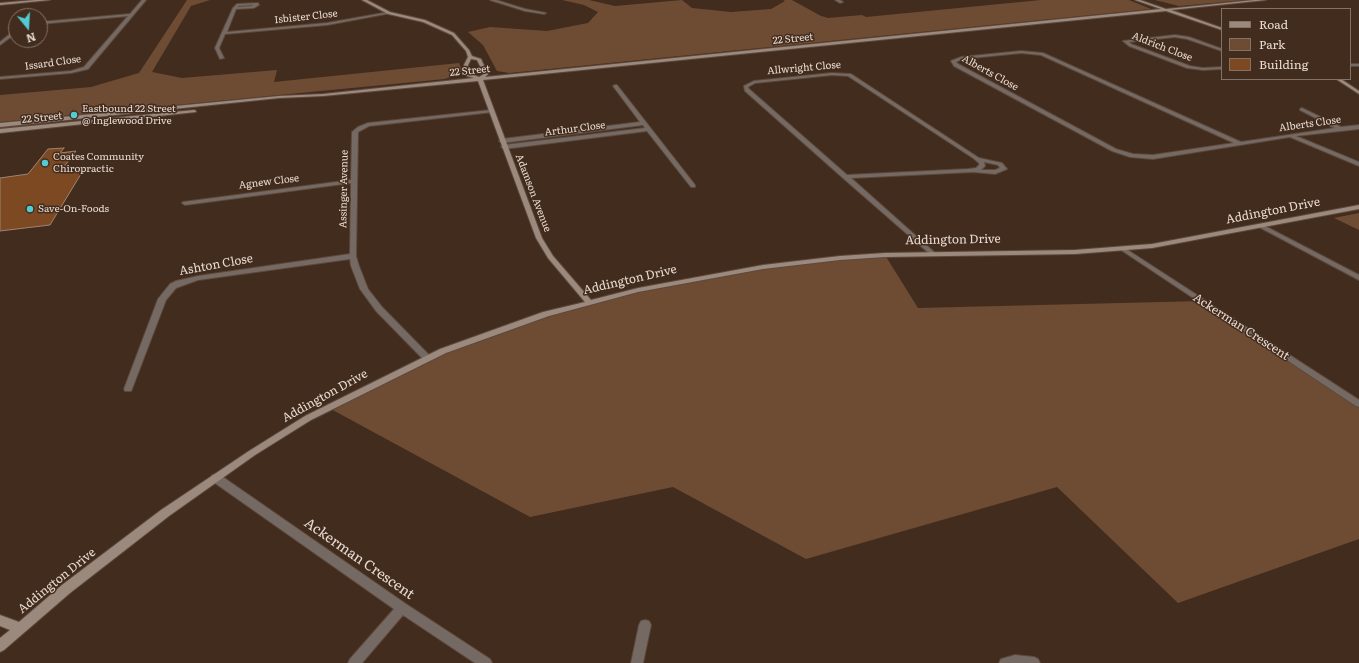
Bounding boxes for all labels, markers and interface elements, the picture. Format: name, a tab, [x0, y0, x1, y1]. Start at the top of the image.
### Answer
north arrow	[8, 8, 48, 48]
street label: Isbister Close	[274, 8, 338, 26]
legend	[1221, 8, 1351, 80]
text: Road	[1259, 15, 1288, 33]
text: N	[25, 29, 38, 47]
street label: Aldrich Close	[1130, 30, 1194, 64]
street label: 22 Street	[772, 31, 814, 47]
text: Park	[1259, 35, 1285, 53]
street label: Issard Close	[24, 53, 82, 73]
street label: Alberts Close	[960, 53, 1020, 93]
text: Building	[1259, 55, 1308, 73]
street label: Allwright Close	[767, 59, 841, 77]
street label: 22 Street	[449, 63, 491, 79]
place label: Eastbound 22 Street @ Inglewood Drive	[82, 103, 176, 126]
street label: 22 Street	[21, 110, 63, 126]
marker: Eastbound 22 Street @ Inglewood Drive	[69, 110, 79, 120]
street label: Alberts Close	[1278, 114, 1342, 134]
street label: Arthur Close	[544, 119, 606, 139]
street label: Assinger Avenue	[337, 150, 351, 228]
place label: Coates Community Chiropractic	[53, 151, 144, 174]
street label: Adamson Avenue	[513, 152, 553, 234]
marker: Coates Community Chiropractic	[40, 158, 50, 168]
street label: Agnew Close	[238, 172, 300, 192]
street label: Addington Drive	[1225, 195, 1321, 227]
place label: Save-On-Foods	[38, 203, 109, 215]
marker: Save-On-Foods	[25, 204, 35, 214]
street label: Addington Drive	[905, 232, 1001, 248]
street label: Ashton Close	[178, 251, 254, 279]
street label: Addington Drive	[582, 262, 678, 298]
street label: Ackerman Crescent	[1190, 291, 1292, 363]
street label: Addington Drive	[280, 367, 370, 425]
street label: Ackerman Crescent	[301, 515, 417, 603]
street label: Addington Drive	[15, 545, 99, 617]

